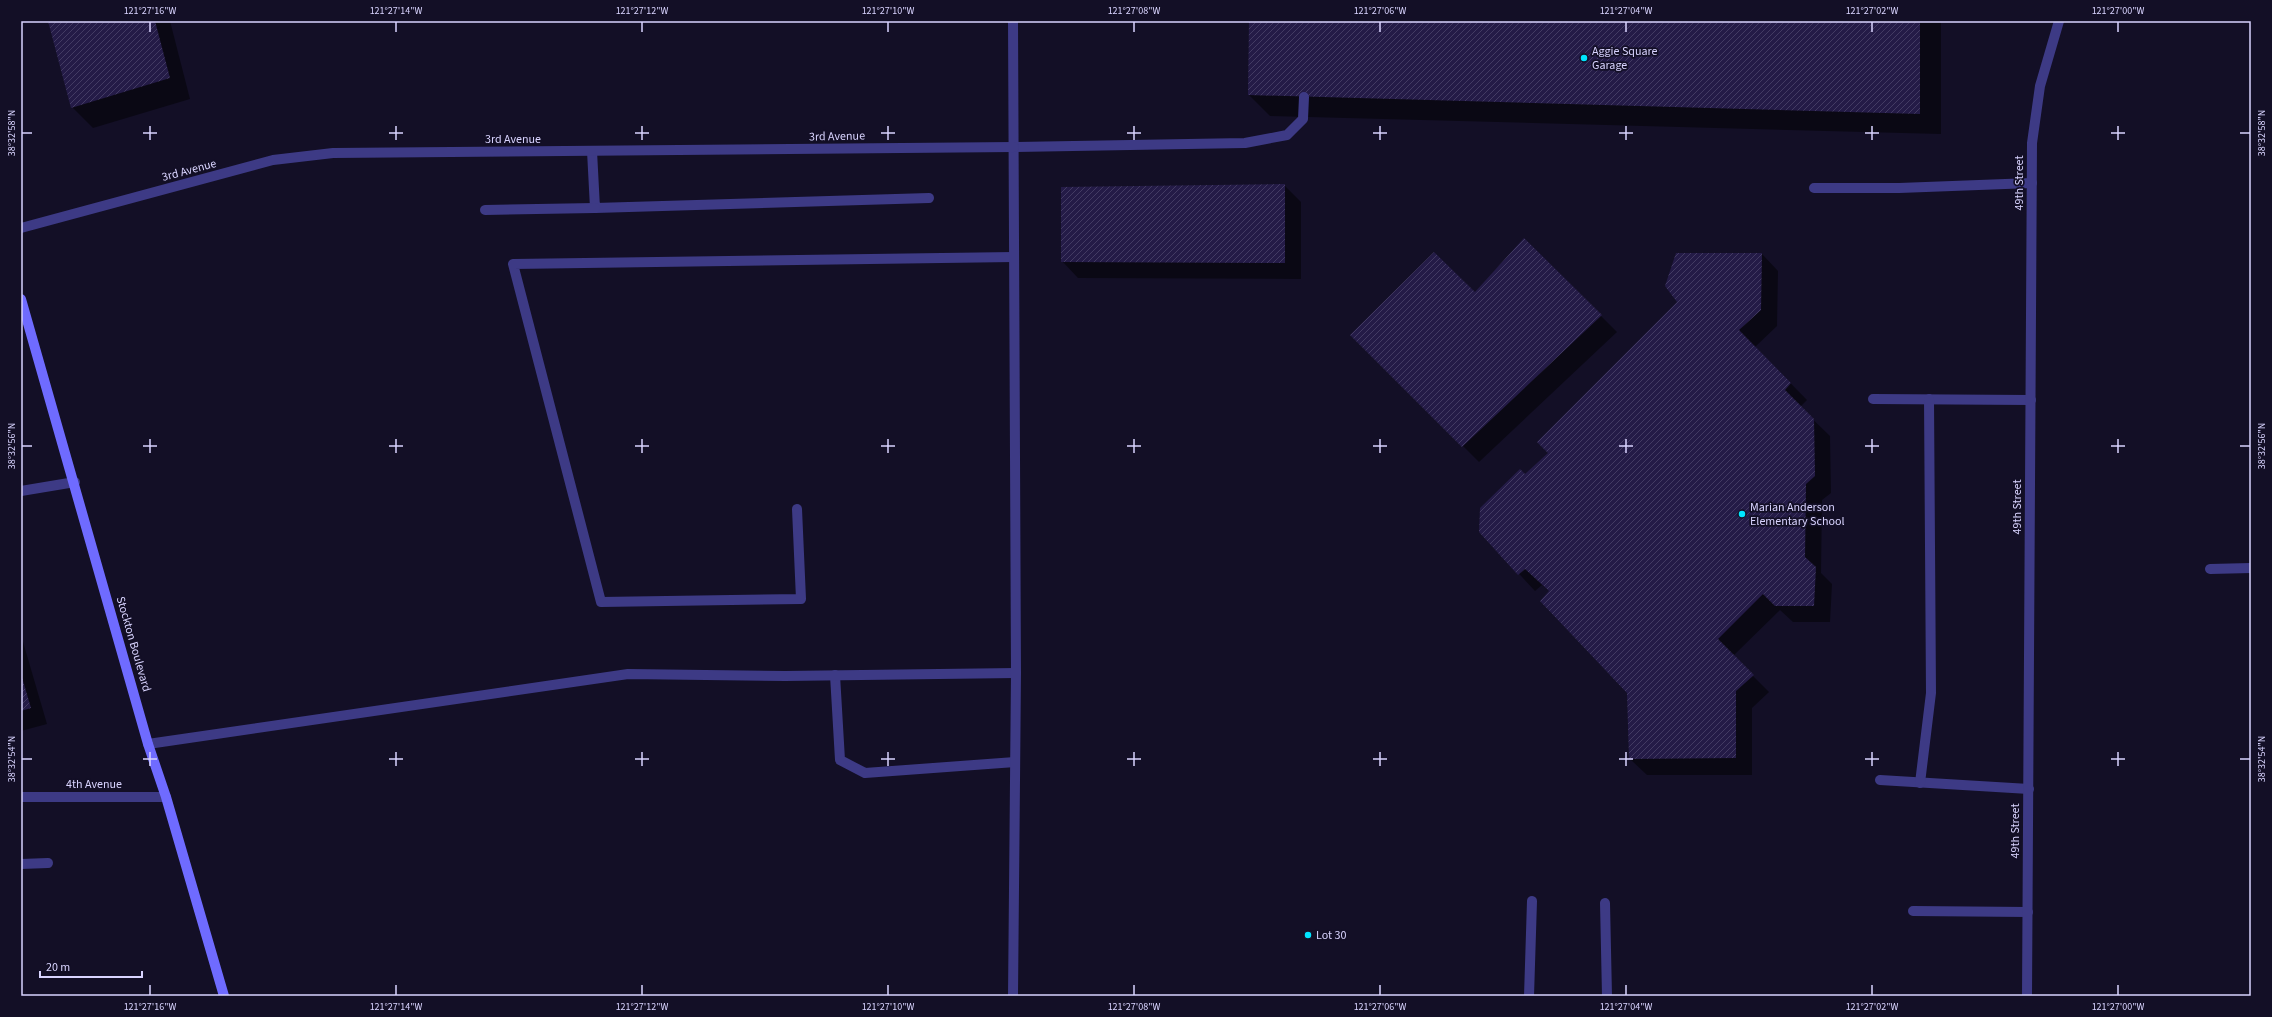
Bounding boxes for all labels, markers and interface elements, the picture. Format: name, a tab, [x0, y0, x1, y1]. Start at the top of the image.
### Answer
text: 121°27'16"W	[124, 4, 176, 18]
text: 121°27'14"W	[370, 4, 422, 18]
text: 121°27'12"W	[616, 4, 668, 18]
text: 121°27'10"W	[862, 4, 914, 18]
text: 121°27'08"W	[1108, 4, 1160, 18]
text: 121°27'06"W	[1354, 4, 1406, 18]
text: 121°27'04"W	[1600, 4, 1652, 18]
text: 121°27'02"W	[1846, 4, 1898, 18]
text: 121°27'00"W	[2092, 4, 2144, 18]
place label: Aggie Square Garage	[1592, 43, 1658, 74]
marker: Aggie Square Garage	[1579, 53, 1589, 63]
text: 38°32'58"N	[5, 110, 19, 156]
text: 38°32'58"N	[2255, 110, 2269, 156]
street label: 3rd Avenue	[809, 128, 865, 145]
street label: 3rd Avenue	[485, 131, 541, 148]
street label: 3rd Avenue	[160, 155, 218, 186]
street label: 49th Street	[2011, 156, 2028, 210]
text: 38°32'56"N	[5, 423, 19, 469]
text: 38°32'56"N	[2255, 423, 2269, 469]
street label: 49th Street	[2009, 480, 2026, 534]
place label: Marian Anderson Elementary School	[1750, 499, 1845, 530]
marker: Marian Anderson Elementary School	[1737, 509, 1747, 519]
street label: Stockton Boulevard	[112, 595, 155, 694]
text: 38°32'54"N	[5, 736, 19, 782]
text: 38°32'54"N	[2255, 736, 2269, 782]
street label: 4th Avenue	[66, 776, 122, 793]
street label: 49th Street	[2007, 804, 2024, 858]
place label: Lot 30	[1316, 927, 1346, 944]
marker: Lot 30	[1303, 930, 1313, 940]
scale bar	[40, 953, 142, 979]
text: 20 m	[46, 959, 70, 976]
text: 121°27'16"W	[124, 1000, 176, 1014]
text: 121°27'14"W	[370, 1000, 422, 1014]
text: 121°27'12"W	[616, 1000, 668, 1014]
text: 121°27'10"W	[862, 1000, 914, 1014]
text: 121°27'08"W	[1108, 1000, 1160, 1014]
text: 121°27'06"W	[1354, 1000, 1406, 1014]
text: 121°27'04"W	[1600, 1000, 1652, 1014]
text: 121°27'02"W	[1846, 1000, 1898, 1014]
text: 121°27'00"W	[2092, 1000, 2144, 1014]

